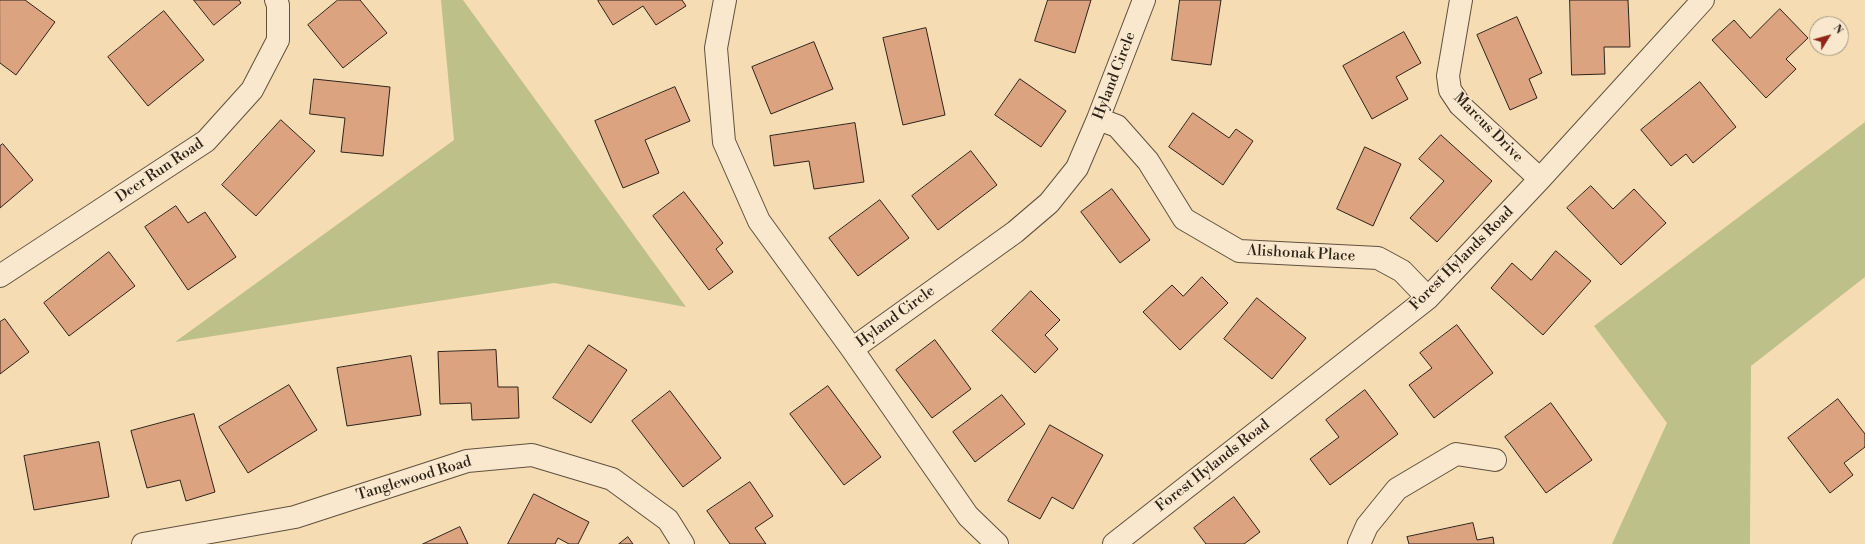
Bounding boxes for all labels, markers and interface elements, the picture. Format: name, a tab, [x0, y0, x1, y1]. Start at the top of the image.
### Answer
north arrow	[1809, 16, 1849, 56]
text: N	[1830, 22, 1846, 37]
street label: Hyland Circle	[1090, 29, 1140, 123]
street label: Marcus Drive	[1449, 89, 1527, 167]
street label: Deer Run Road	[113, 135, 207, 207]
street label: Forest Hylands Road	[1406, 203, 1518, 315]
street label: Alishonak Place	[1246, 242, 1356, 266]
street label: Hyland Circle	[853, 282, 939, 352]
street label: Forest Hylands Road	[1153, 416, 1273, 516]
street label: Tanglewood Road	[354, 453, 474, 505]

